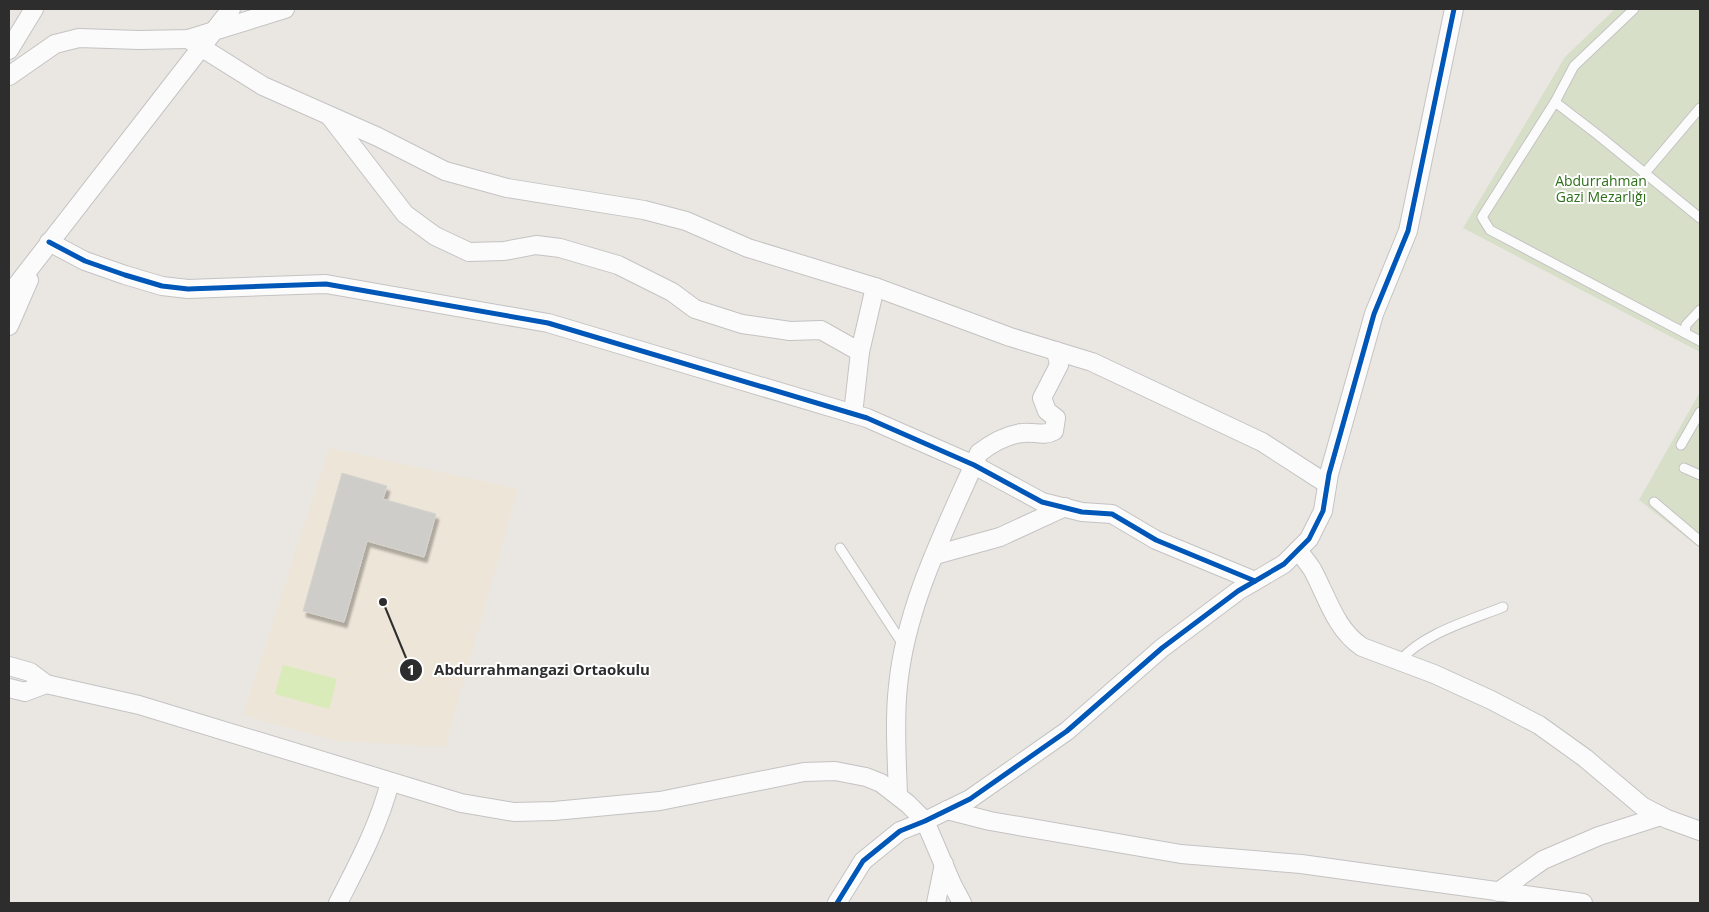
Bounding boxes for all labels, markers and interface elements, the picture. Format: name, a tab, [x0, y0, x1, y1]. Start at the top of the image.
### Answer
park label: Abdurrahman Gazi Mezarlığı	[1555, 171, 1647, 206]
callout: Abdurrahmangazi Ortaokulu	[399, 655, 660, 685]
text: 1	[407, 659, 415, 679]
text: Abdurrahmangazi Ortaokulu	[434, 659, 650, 679]

